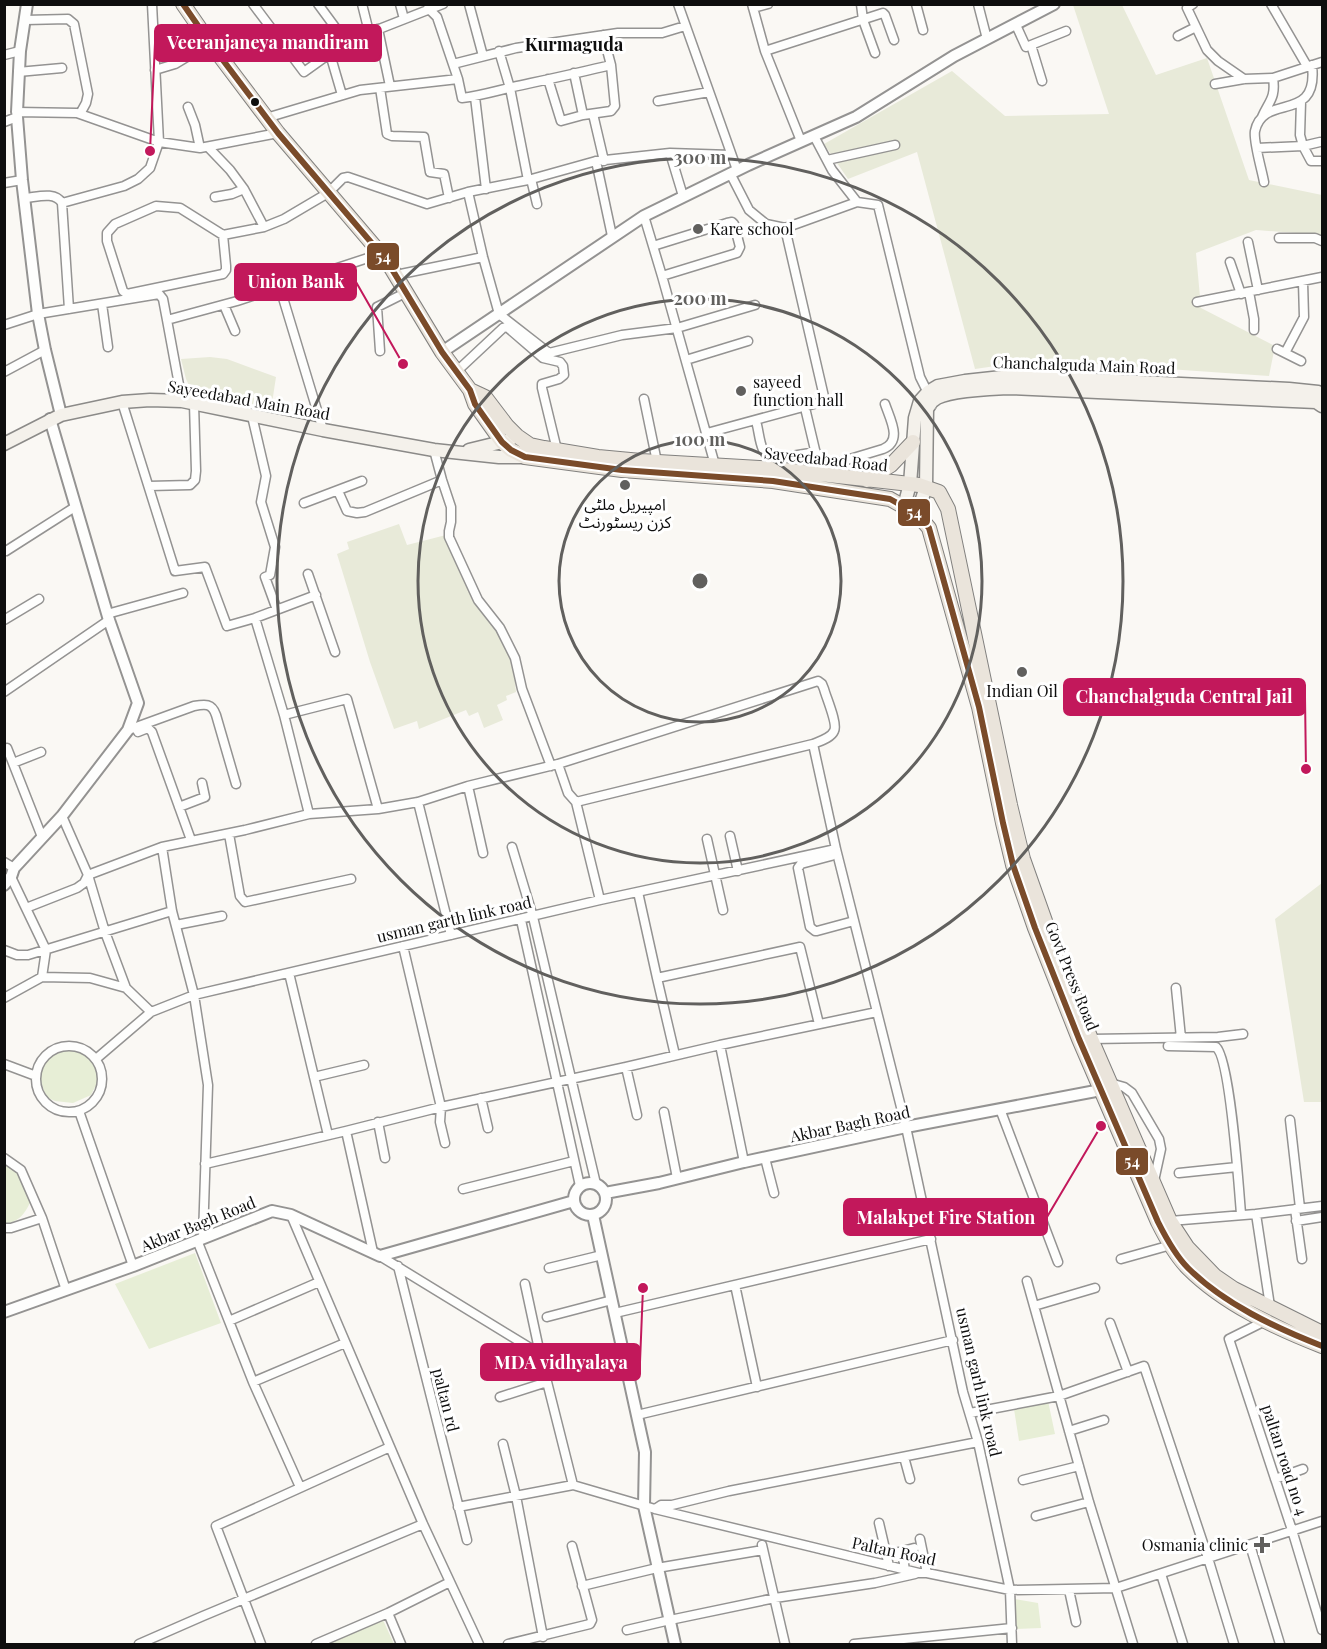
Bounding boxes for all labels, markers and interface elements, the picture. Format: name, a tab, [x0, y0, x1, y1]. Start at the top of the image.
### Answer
callout: Veeranjaneya mandiram	[155, 25, 381, 61]
text: Veeranjaneya mandiram	[166, 30, 370, 54]
district label: Kurmaguda	[525, 32, 624, 56]
unlabelled marker	[249, 96, 261, 108]
text: 300 m	[674, 145, 727, 169]
place label: Kare school	[710, 218, 794, 239]
marker: Kare school	[691, 222, 705, 236]
line badge: 54	[366, 242, 400, 271]
text: 54	[375, 245, 391, 266]
callout: Union Bank	[235, 264, 356, 300]
text: Union Bank	[247, 269, 345, 293]
text: 200 m	[673, 286, 727, 310]
street label: Chanchalguda Main Road	[992, 351, 1176, 378]
place label: sayeed function hall	[753, 371, 844, 410]
street label: Sayeedabad Main Road	[166, 375, 332, 424]
marker: sayeed function hall	[734, 384, 748, 398]
text: 100 m	[675, 427, 726, 451]
street label: Sayeedabad Road	[763, 442, 889, 475]
marker: امپیریل ملٹی کزن ریسٹورنٹ	[618, 478, 632, 492]
place label: امپیریل ملٹی کزن ریسٹورنٹ	[579, 493, 672, 532]
line badge: 54	[897, 498, 931, 527]
text: 54	[906, 501, 922, 522]
centre of rings	[690, 571, 710, 591]
marker: Indian Oil	[1015, 665, 1029, 679]
callout: Chanchalguda Central Jail	[1064, 679, 1305, 715]
place label: Indian Oil	[986, 680, 1058, 701]
text: Chanchalguda Central Jail	[1075, 684, 1293, 708]
street label: usman garth link road	[374, 890, 533, 947]
street label: Govt Press Road	[1041, 918, 1104, 1034]
street label: Akbar Bagh Road	[787, 1101, 912, 1147]
line badge: 54	[1115, 1147, 1149, 1176]
text: 54	[1124, 1150, 1140, 1171]
street label: Akbar Bagh Road	[136, 1191, 258, 1257]
callout: Malakpet Fire Station	[844, 1199, 1047, 1235]
text: Malakpet Fire Station	[857, 1205, 1035, 1229]
street label: usman garh link road	[952, 1305, 1007, 1458]
callout: MDA vidhyalaya	[481, 1344, 640, 1380]
text: MDA vidhyalaya	[494, 1350, 629, 1374]
street label: paltan rd	[428, 1366, 465, 1434]
street label: paltan road no 4	[1258, 1402, 1313, 1518]
street label: Paltan Road	[850, 1531, 938, 1570]
place label: Osmania clinic	[1142, 1534, 1248, 1555]
marker: Osmania clinic	[1253, 1536, 1271, 1554]

